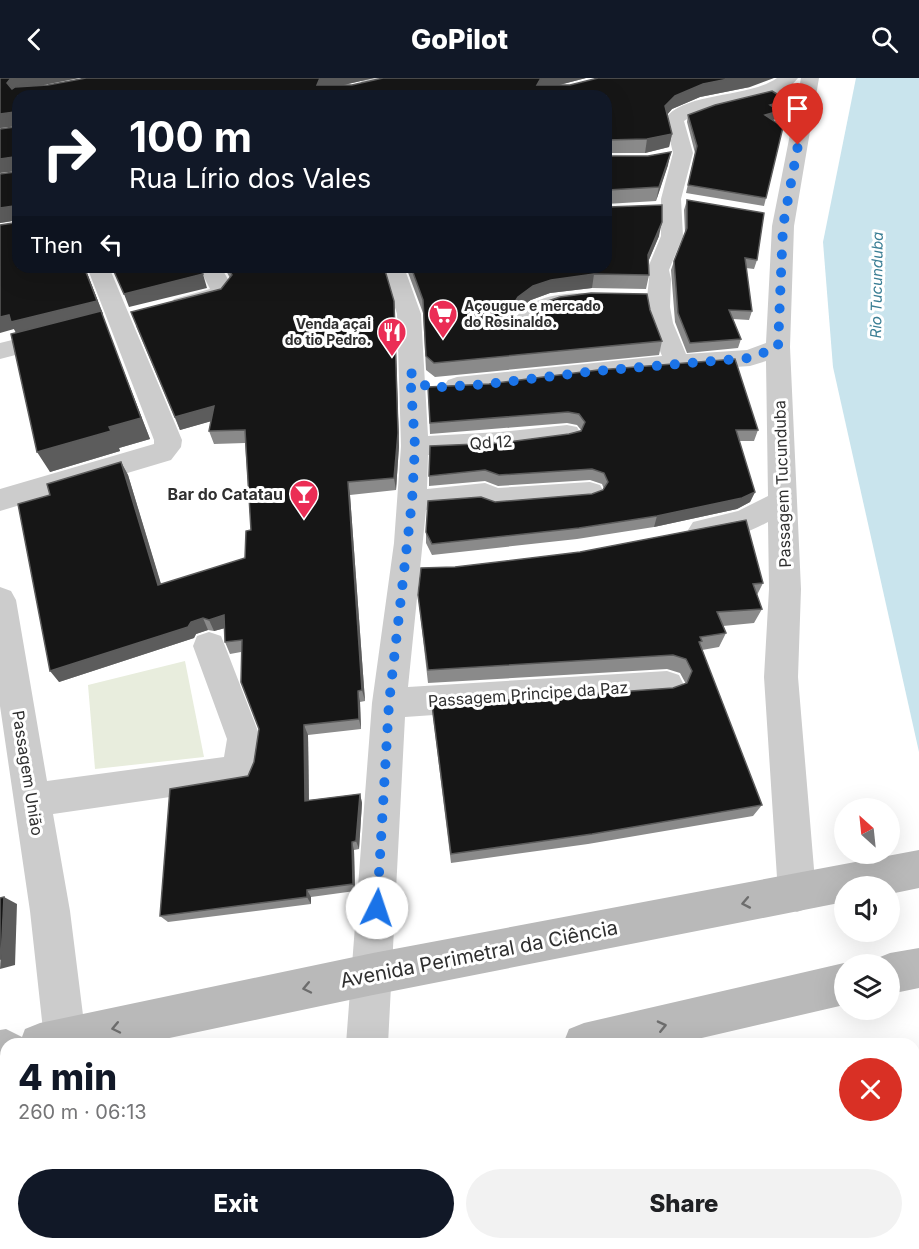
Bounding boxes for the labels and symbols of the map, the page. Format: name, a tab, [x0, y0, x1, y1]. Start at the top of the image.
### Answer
pin	[772, 83, 823, 145]
water label: Rio Tucunduba	[866, 231, 887, 339]
place label: Açougue e mercado do Rosinaldo.	[464, 297, 601, 330]
supermarket icon: Açougue e mercado do Rosinaldo.	[427, 298, 459, 340]
place label: Venda açai do tio Pedro.	[285, 315, 371, 348]
restaurant icon: Venda açai do tio Pedro.	[376, 316, 408, 358]
street label: Passagem Tucunduba	[769, 400, 795, 568]
street label: Qd 12	[469, 431, 513, 453]
bar icon: Bar do Catatau	[288, 478, 320, 520]
place label: Bar do Catatau	[168, 484, 283, 504]
street label: Passagem Principe da Paz	[427, 677, 629, 711]
street label: Passagem União	[8, 709, 48, 837]
north arrow	[834, 798, 900, 864]
position arrow	[345, 876, 409, 940]
one-way arrow	[741, 896, 751, 909]
street label: Avenida Perimetral da Ciência	[338, 915, 620, 993]
one-way arrow	[302, 981, 312, 994]
one-way arrow	[111, 1021, 121, 1034]
one-way arrow	[657, 1021, 667, 1034]

